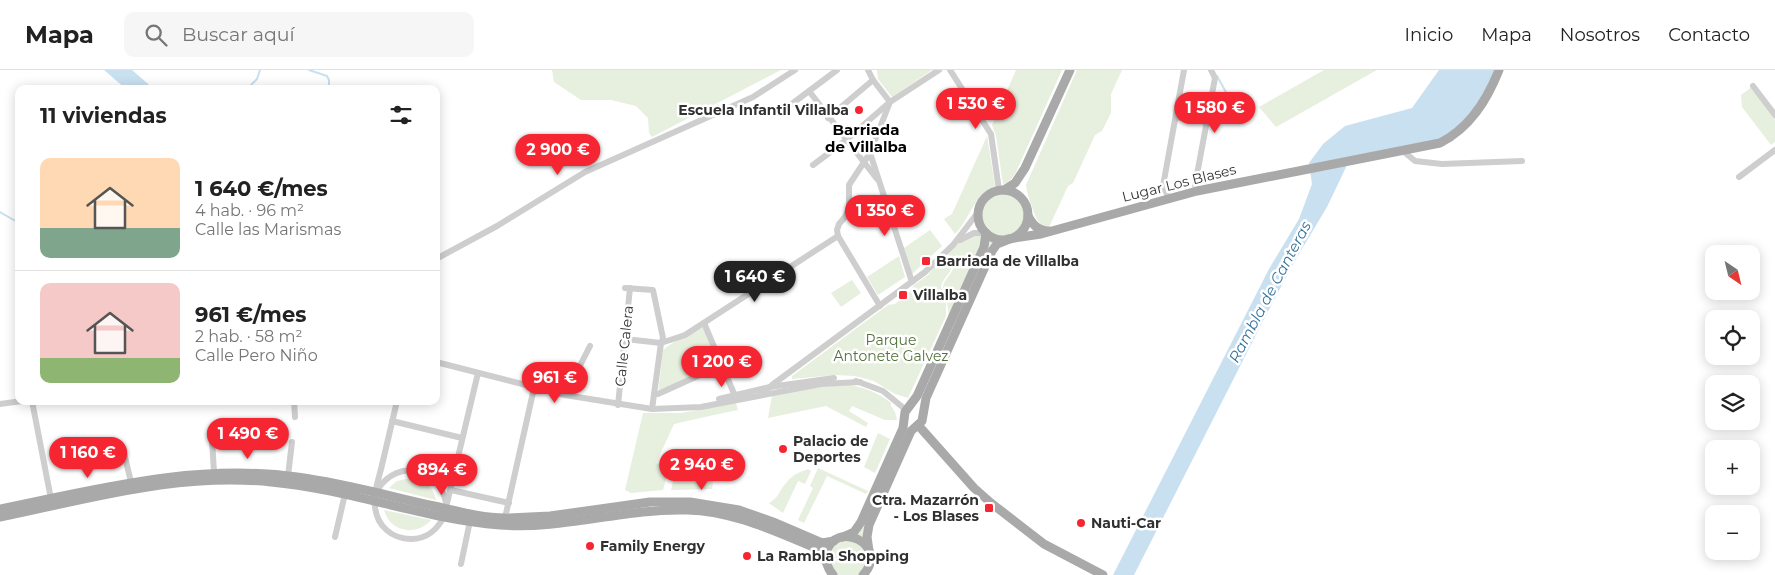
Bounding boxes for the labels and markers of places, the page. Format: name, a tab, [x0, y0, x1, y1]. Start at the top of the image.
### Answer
pin: 1 530 €	[930, 88, 1022, 130]
pin: 1 580 €	[1169, 92, 1261, 134]
place label: Escuela Infantil Villalba	[678, 101, 849, 119]
marker: Escuela Infantil Villalba	[853, 104, 865, 116]
pin: 2 900 €	[512, 134, 604, 176]
pin: 1 350 €	[839, 194, 931, 237]
place label: Barriada de Villalba	[936, 252, 1079, 270]
marker: Barriada de Villalba	[920, 255, 932, 267]
pin: 1 640 €	[709, 260, 801, 303]
place label: Villalba	[912, 286, 967, 304]
marker: Villalba	[897, 289, 909, 301]
pin: 1 200 €	[676, 346, 768, 388]
pin: 961 €	[520, 362, 590, 404]
pin: 1 490 €	[202, 418, 294, 460]
place label: Palacio de Deportes	[793, 432, 869, 466]
pin: 1 160 €	[42, 436, 134, 479]
marker: Palacio de Deportes	[777, 443, 789, 455]
pin: 2 940 €	[656, 448, 748, 491]
pin: 894 €	[407, 454, 477, 496]
place label: Ctra. Mazarrón - Los Blases	[872, 491, 980, 525]
marker: Ctra. Mazarrón - Los Blases	[983, 502, 995, 514]
place label: Nauti-Car	[1091, 514, 1161, 532]
marker: Nauti-Car	[1075, 517, 1087, 529]
place label: Family Energy	[600, 537, 705, 555]
marker: Family Energy	[584, 540, 596, 552]
place label: La Rambla Shopping	[757, 547, 909, 565]
marker: La Rambla Shopping	[741, 550, 753, 562]

